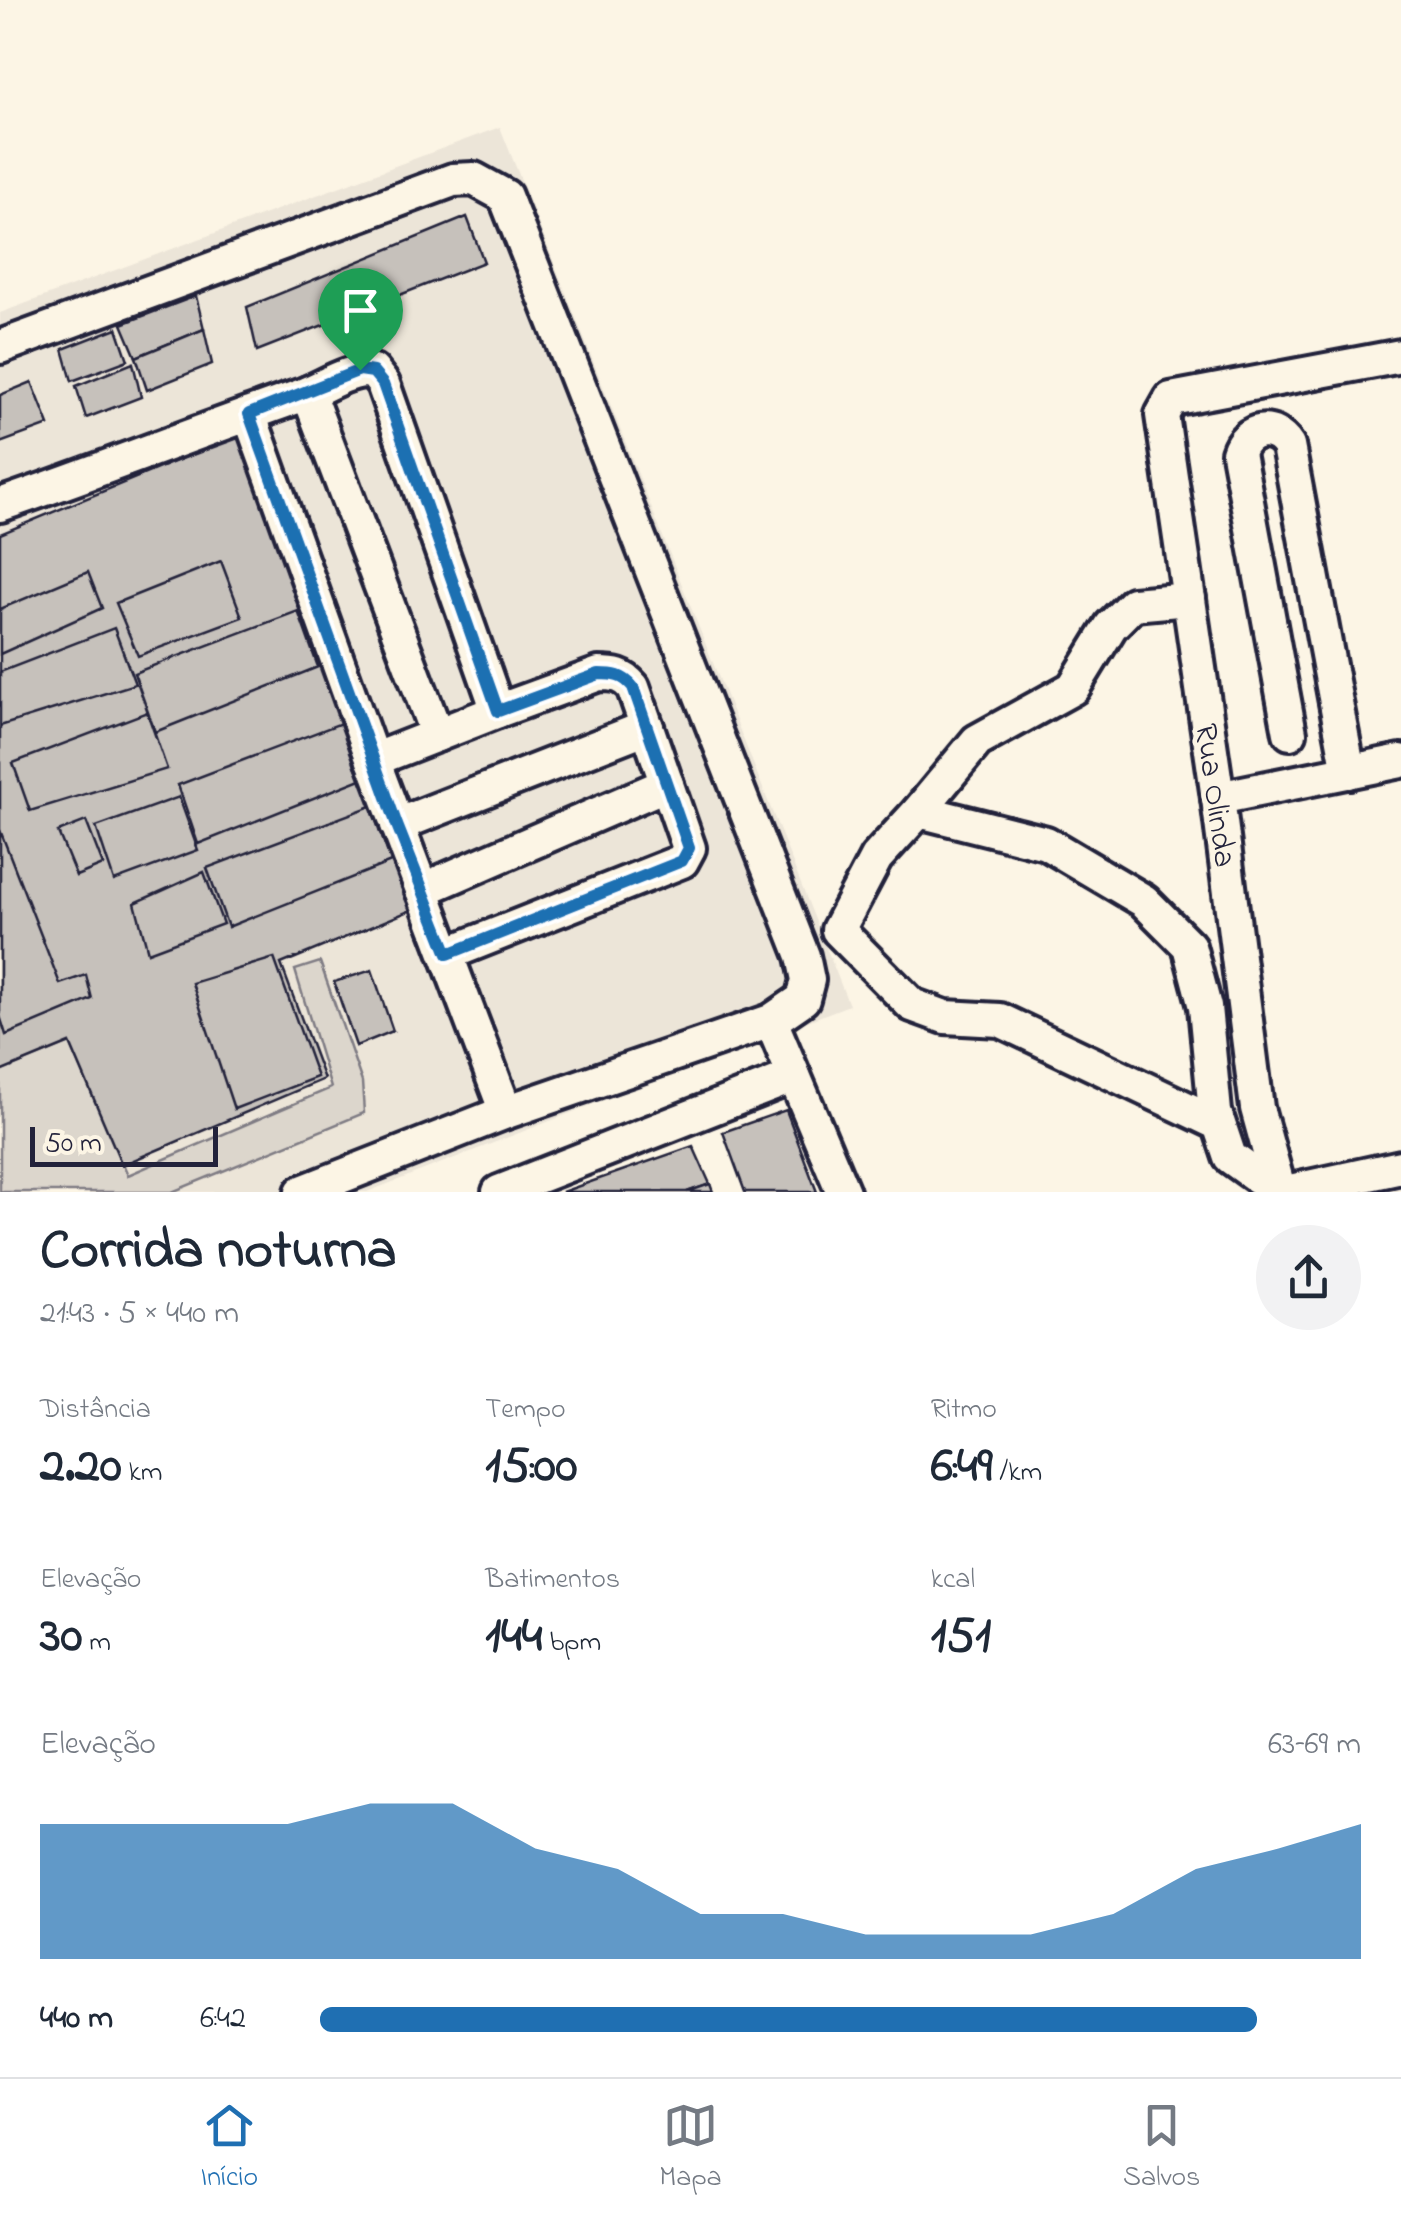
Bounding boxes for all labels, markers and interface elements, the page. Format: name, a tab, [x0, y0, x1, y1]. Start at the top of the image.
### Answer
pin	[318, 268, 403, 371]
icon: arrive	[333, 283, 388, 338]
street label: Rua Olinda	[1180, 721, 1247, 870]
scale bar	[30, 1122, 218, 1166]
text: 50 m	[45, 1124, 102, 1165]
text: Corrida noturna	[40, 1213, 397, 1293]
button: share	[1256, 1225, 1361, 1330]
text: 21:43 · 5 × 440 m	[40, 1291, 239, 1338]
text: Distância	[40, 1390, 151, 1431]
text: Tempo	[485, 1390, 565, 1431]
text: Ritmo	[931, 1390, 997, 1431]
text: 2.20	[40, 1431, 122, 1504]
text: 15:00	[485, 1431, 577, 1504]
text: 6:49	[931, 1431, 993, 1504]
text: km	[122, 1453, 163, 1494]
text: /km	[993, 1453, 1042, 1494]
text: Elevação	[40, 1560, 141, 1601]
text: Batimentos	[485, 1560, 620, 1601]
text: kcal	[931, 1560, 975, 1601]
text: 30	[40, 1601, 82, 1674]
text: 144	[485, 1601, 542, 1674]
text: 151	[931, 1601, 991, 1674]
text: m	[82, 1623, 111, 1664]
text: bpm	[542, 1623, 601, 1664]
text: Elevação	[40, 1722, 156, 1769]
text: 63–69 m	[1268, 1722, 1361, 1769]
text: 440 m	[40, 1996, 113, 2043]
text: 6:42	[200, 1996, 246, 2043]
tab: Início	[201, 2098, 258, 2199]
tab: Mapa	[659, 2098, 722, 2199]
tab: Salvos	[1123, 2098, 1200, 2199]

